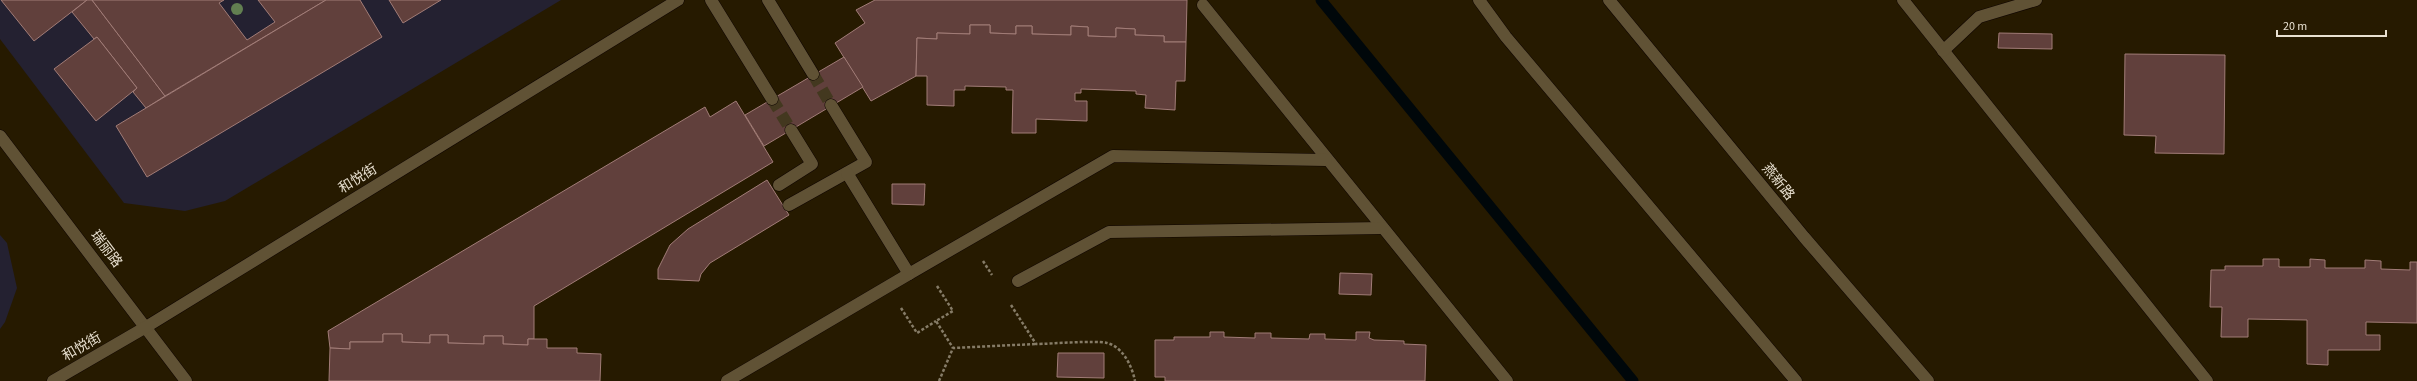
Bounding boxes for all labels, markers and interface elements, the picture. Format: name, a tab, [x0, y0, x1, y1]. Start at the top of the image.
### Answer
scale bar	[2277, 12, 2386, 38]
text: 20 m	[2283, 18, 2307, 35]
street label: 和悦街	[335, 159, 381, 199]
street label: 燕新路	[1757, 159, 1799, 205]
street label: 瑞丽路	[85, 226, 127, 272]
street label: 和悦街	[59, 328, 105, 366]

